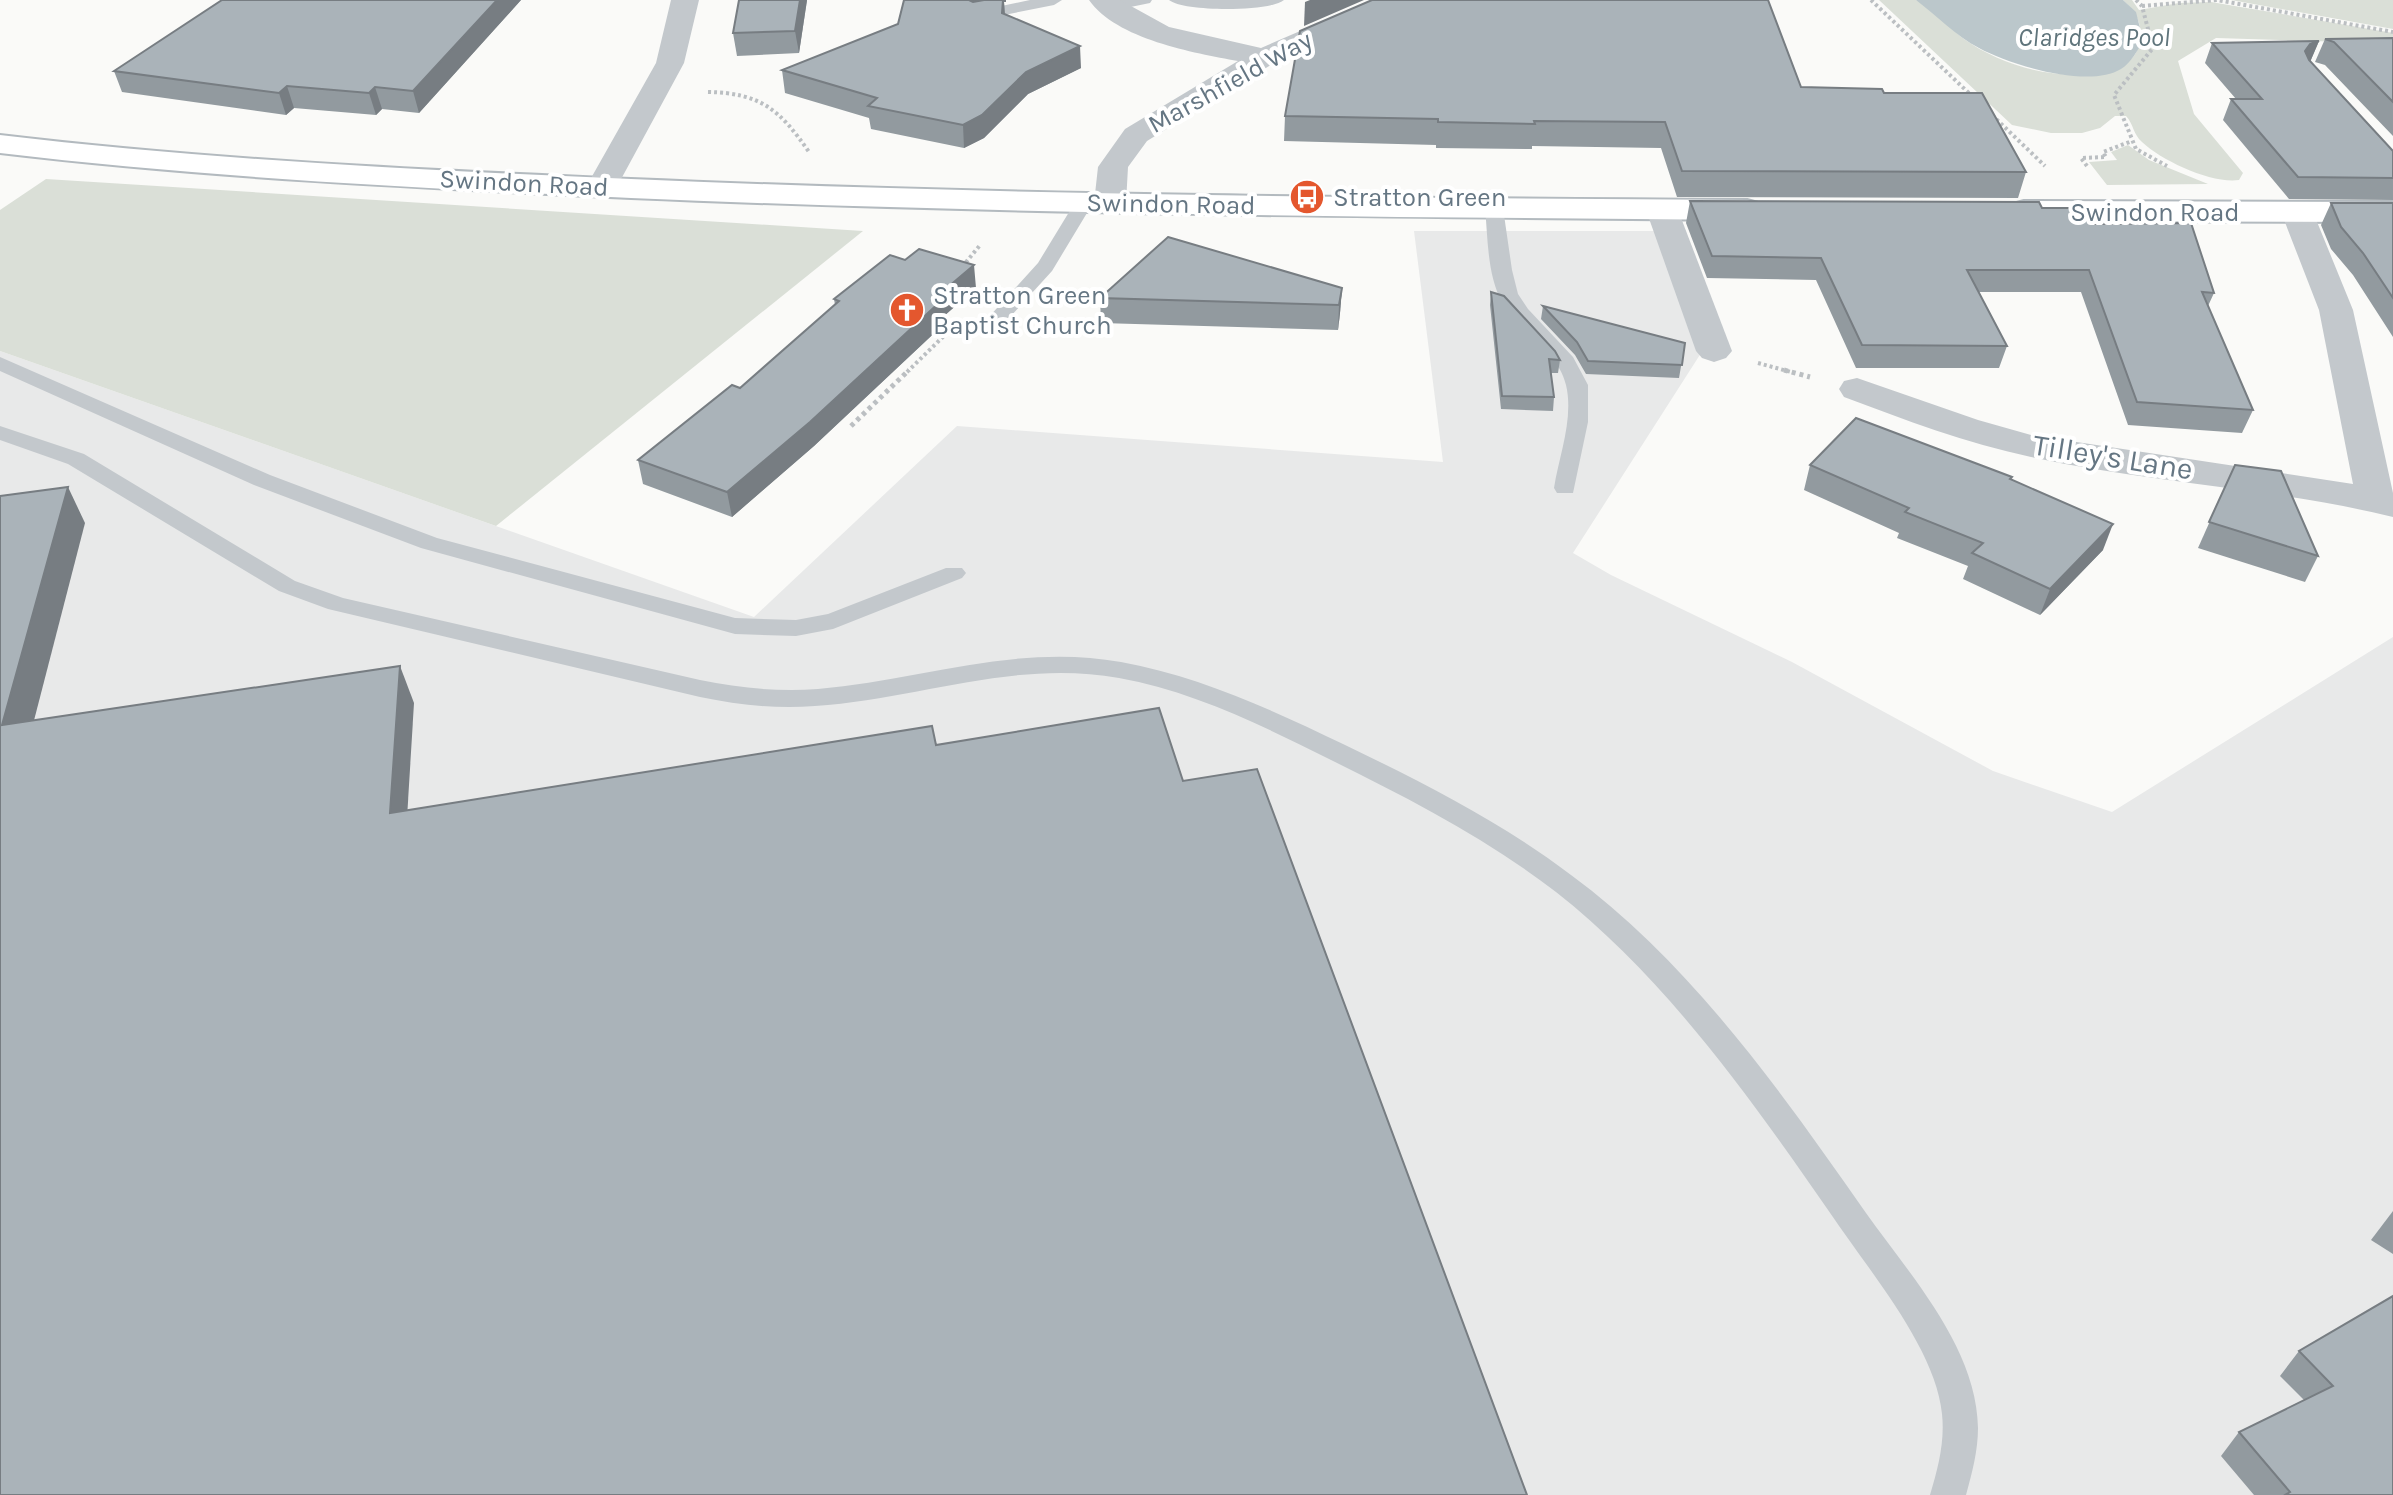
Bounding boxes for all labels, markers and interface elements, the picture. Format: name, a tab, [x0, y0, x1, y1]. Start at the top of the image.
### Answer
water label: Claridges Pool	[2018, 22, 2170, 53]
street label: Marshfield Way	[1143, 24, 1317, 140]
street label: Swindon Road	[439, 163, 609, 203]
bus stop icon: Stratton Green	[1288, 178, 1326, 216]
place label: Stratton Green	[1333, 182, 1506, 213]
street label: Swindon Road	[1086, 187, 1256, 221]
street label: Swindon Road	[2070, 197, 2240, 228]
place label: Stratton Green Baptist Church	[933, 280, 1112, 341]
church icon: Stratton Green Baptist Church	[888, 291, 926, 329]
street label: Tilley's Lane	[2031, 427, 2195, 487]

